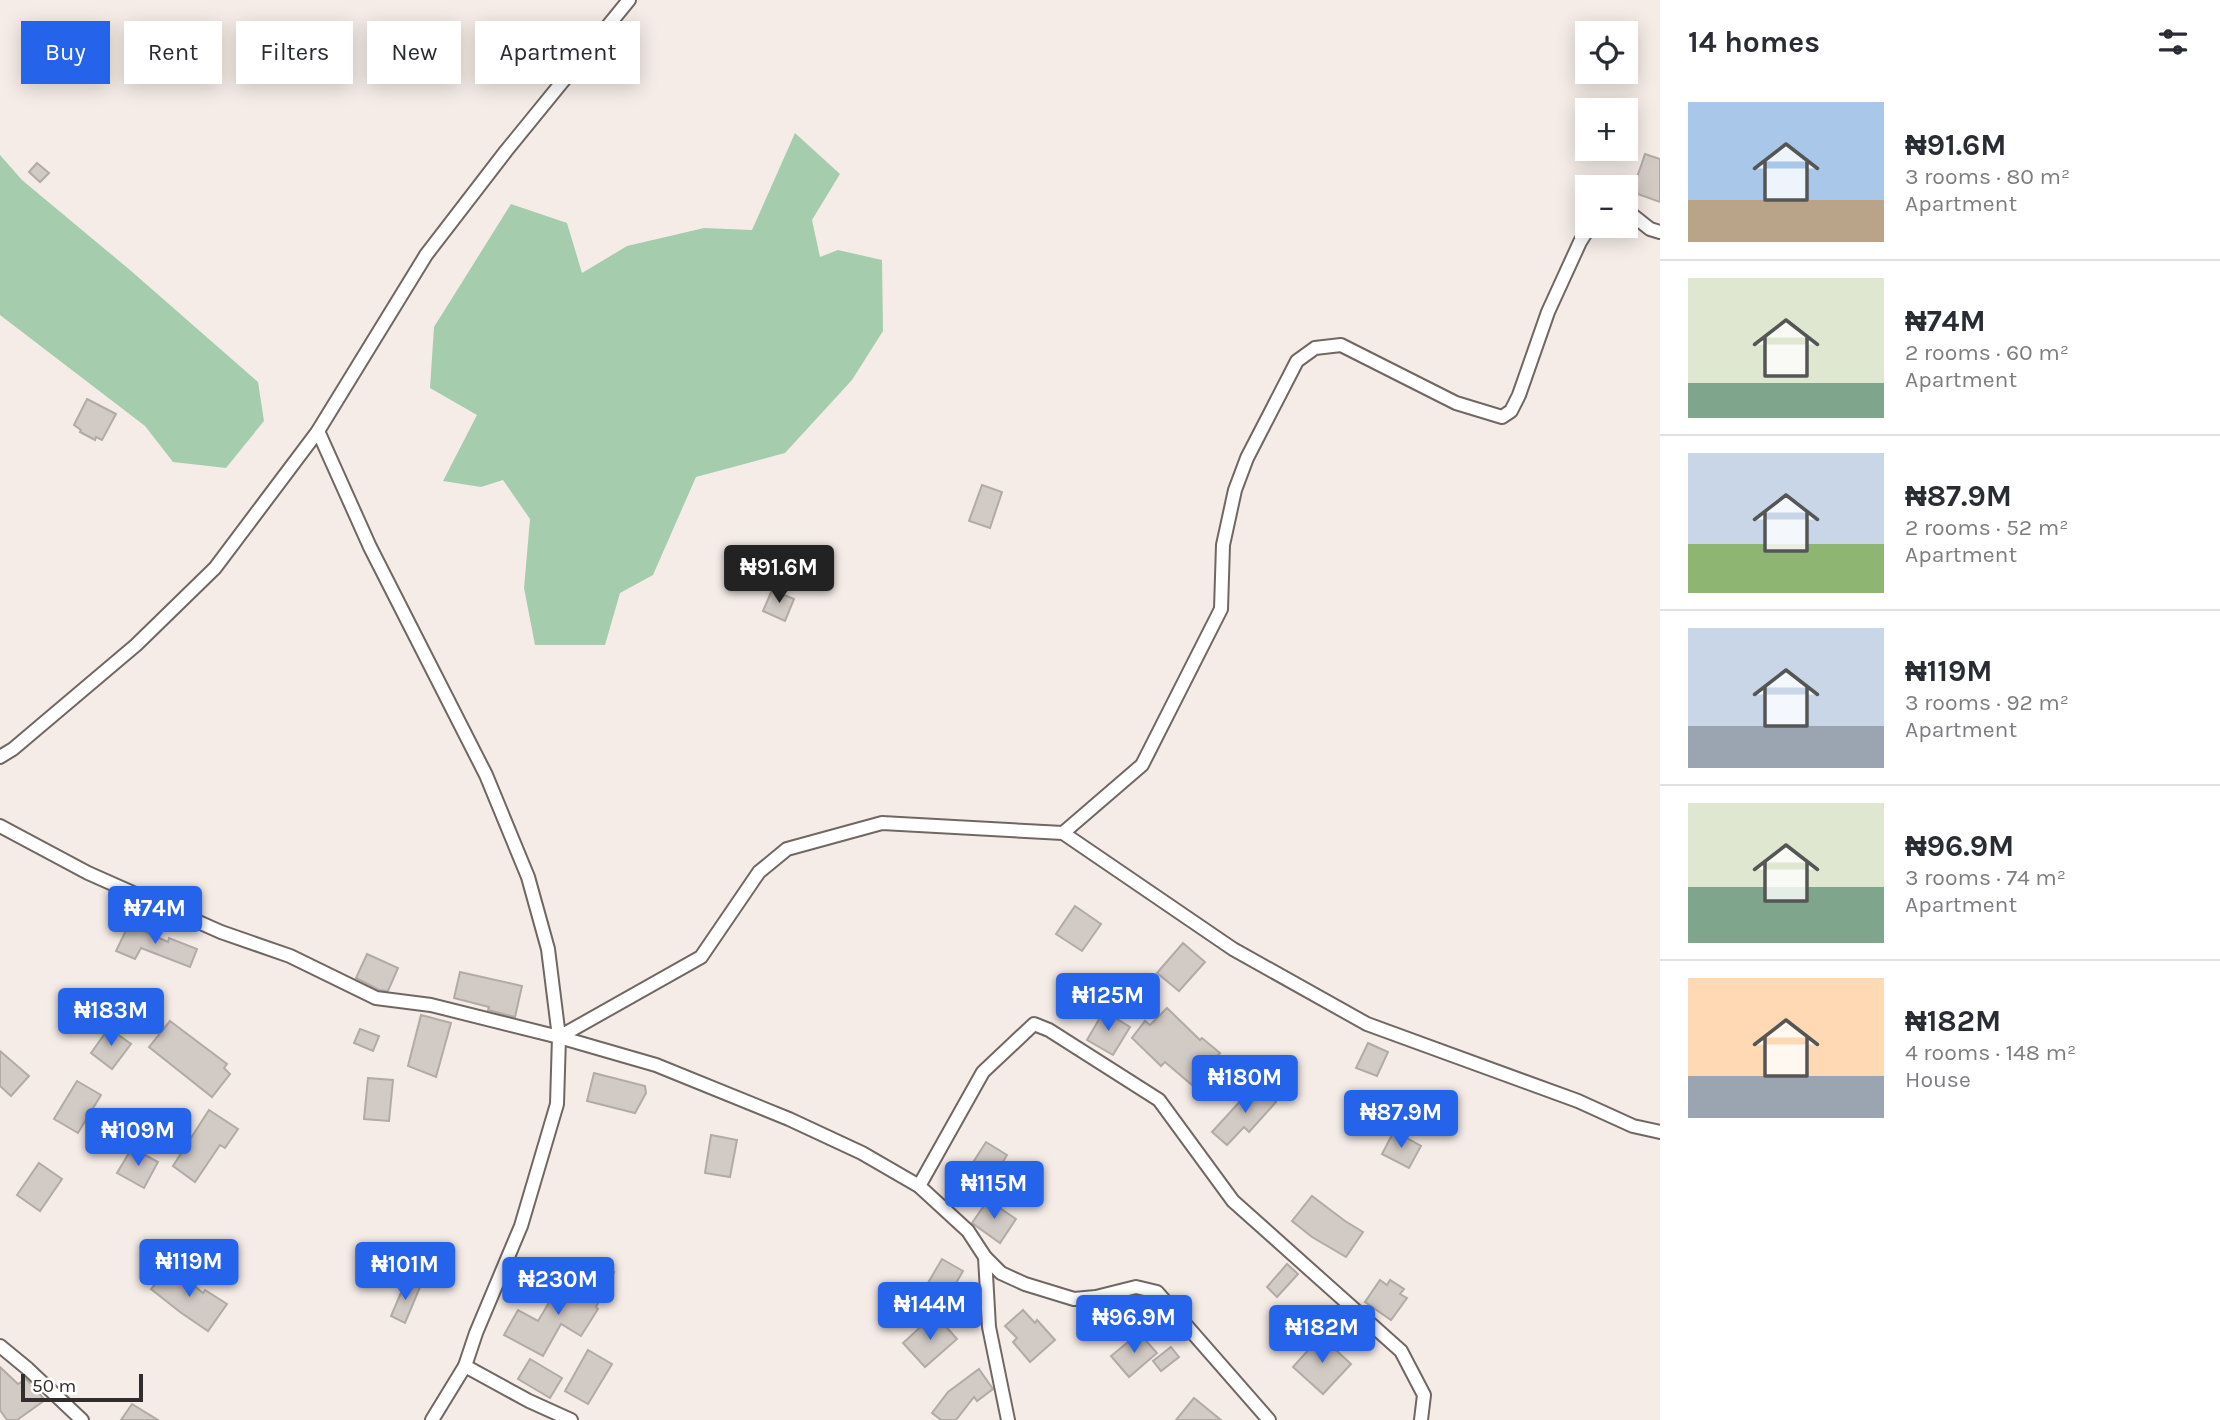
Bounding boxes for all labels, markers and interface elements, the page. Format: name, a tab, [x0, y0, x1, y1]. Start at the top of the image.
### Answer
chip: Buy	[21, 21, 110, 84]
chip: Rent	[124, 21, 222, 84]
chip: Filters	[236, 21, 353, 84]
chip: New	[367, 21, 461, 84]
chip: Apartment	[475, 21, 640, 84]
map controls	[1575, 21, 1638, 238]
button: locate	[1575, 21, 1638, 84]
icon: filters	[2154, 23, 2192, 61]
text: 14 homes	[1688, 24, 1820, 60]
button: +	[1575, 98, 1638, 161]
text: ₦91.6M	[1905, 127, 2007, 163]
icon: home	[1744, 130, 1828, 214]
text: 3 rooms · 80 m²	[1905, 163, 2070, 190]
button: −	[1575, 175, 1638, 238]
text: Apartment	[1905, 190, 2017, 217]
text: ₦74M	[1905, 303, 1986, 339]
icon: home	[1744, 306, 1828, 390]
text: 2 rooms · 60 m²	[1905, 339, 2069, 366]
text: Apartment	[1905, 366, 2017, 393]
text: ₦87.9M	[1905, 478, 2012, 514]
icon: home	[1744, 481, 1828, 565]
text: 2 rooms · 52 m²	[1905, 514, 2068, 541]
text: Apartment	[1905, 541, 2017, 568]
pin: ₦91.6M	[722, 546, 836, 605]
text: ₦91.6M	[740, 554, 818, 581]
text: ₦119M	[1905, 653, 1993, 689]
icon: home	[1744, 656, 1828, 740]
text: 3 rooms · 92 m²	[1905, 689, 2069, 716]
text: Apartment	[1905, 716, 2017, 743]
text: ₦96.9M	[1905, 828, 2014, 864]
icon: home	[1744, 831, 1828, 915]
text: 3 rooms · 74 m²	[1905, 864, 2066, 891]
pin: ₦74M	[114, 886, 196, 946]
text: Apartment	[1905, 891, 2017, 918]
text: ₦74M	[124, 895, 186, 922]
pin: ₦125M	[1059, 974, 1157, 1033]
text: ₦125M	[1072, 982, 1144, 1009]
pin: ₦183M	[62, 988, 160, 1048]
text: ₦183M	[74, 997, 148, 1024]
text: ₦182M	[1905, 1003, 2001, 1039]
icon: home	[1744, 1006, 1828, 1090]
text: 4 rooms · 148 m²	[1905, 1039, 2076, 1066]
pin: ₦180M	[1196, 1056, 1294, 1115]
text: ₦180M	[1208, 1064, 1282, 1091]
text: House	[1905, 1066, 1971, 1093]
pin: ₦87.9M	[1344, 1090, 1458, 1150]
text: ₦87.9M	[1360, 1099, 1442, 1126]
pin: ₦109M	[89, 1108, 187, 1168]
text: ₦109M	[101, 1117, 175, 1144]
pin: ₦115M	[945, 1162, 1043, 1221]
text: ₦115M	[961, 1170, 1027, 1197]
pin: ₦119M	[140, 1240, 238, 1299]
pin: ₦101M	[356, 1242, 454, 1302]
text: ₦119M	[155, 1248, 223, 1275]
text: ₦101M	[371, 1251, 439, 1278]
pin: ₦230M	[509, 1258, 607, 1317]
text: ₦230M	[518, 1266, 598, 1293]
pin: ₦144M	[881, 1282, 979, 1342]
text: ₦144M	[894, 1291, 966, 1318]
pin: ₦96.9M	[1077, 1296, 1191, 1355]
text: ₦96.9M	[1092, 1304, 1176, 1331]
pin: ₦182M	[1273, 1306, 1371, 1365]
text: ₦182M	[1285, 1314, 1359, 1341]
scale bar	[21, 1371, 144, 1403]
text: 50 m	[32, 1375, 76, 1397]

